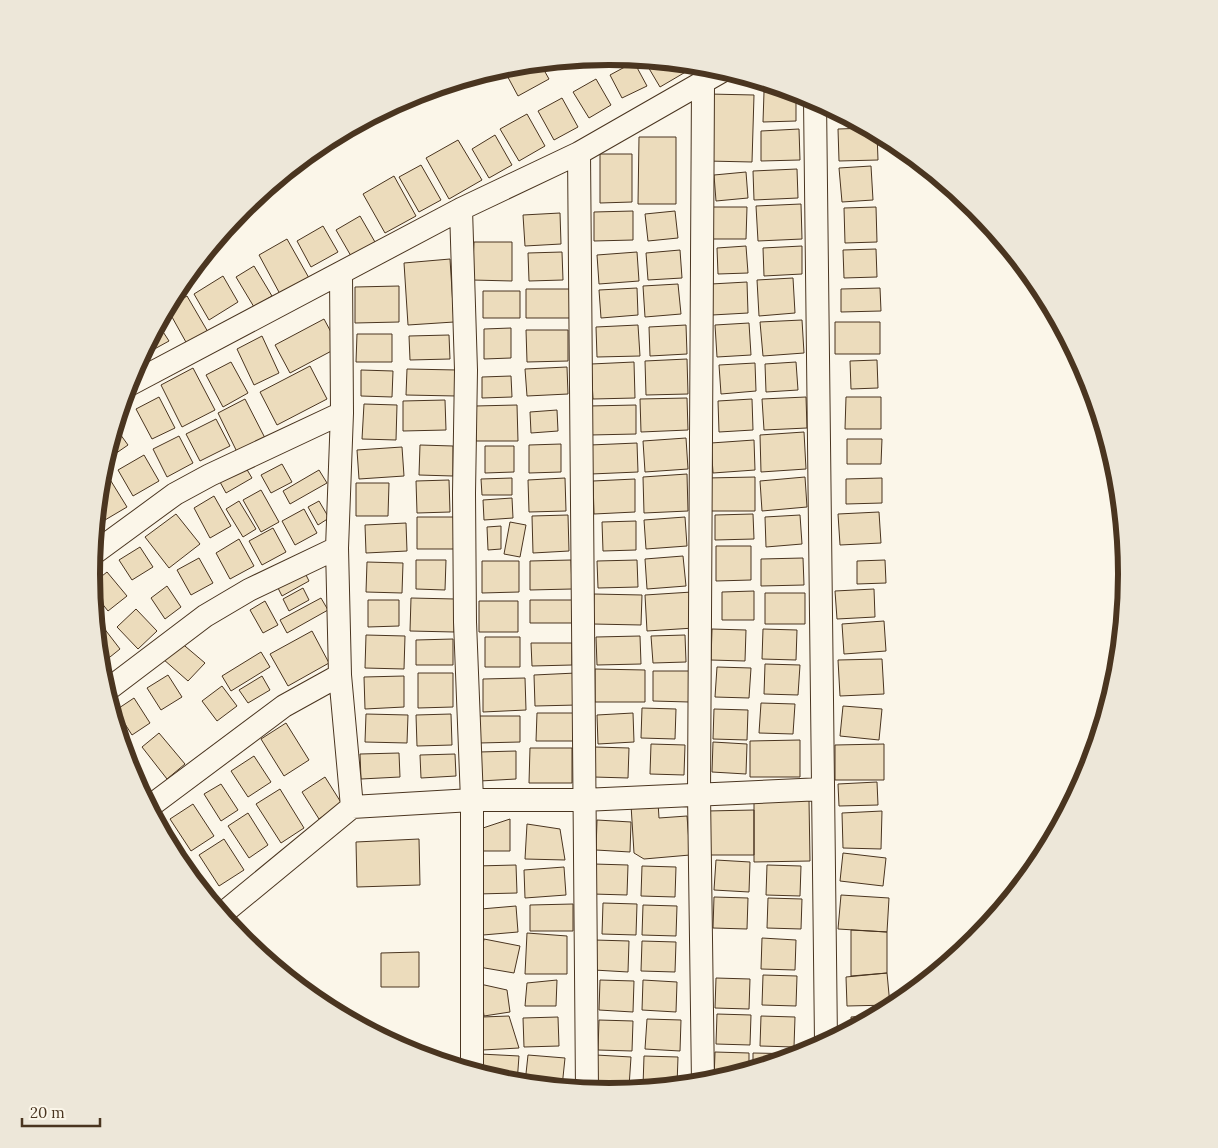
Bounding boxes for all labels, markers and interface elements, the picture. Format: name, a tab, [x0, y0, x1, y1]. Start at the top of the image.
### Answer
scale bar	[22, 1096, 100, 1128]
text: 20 m	[30, 1103, 65, 1122]

